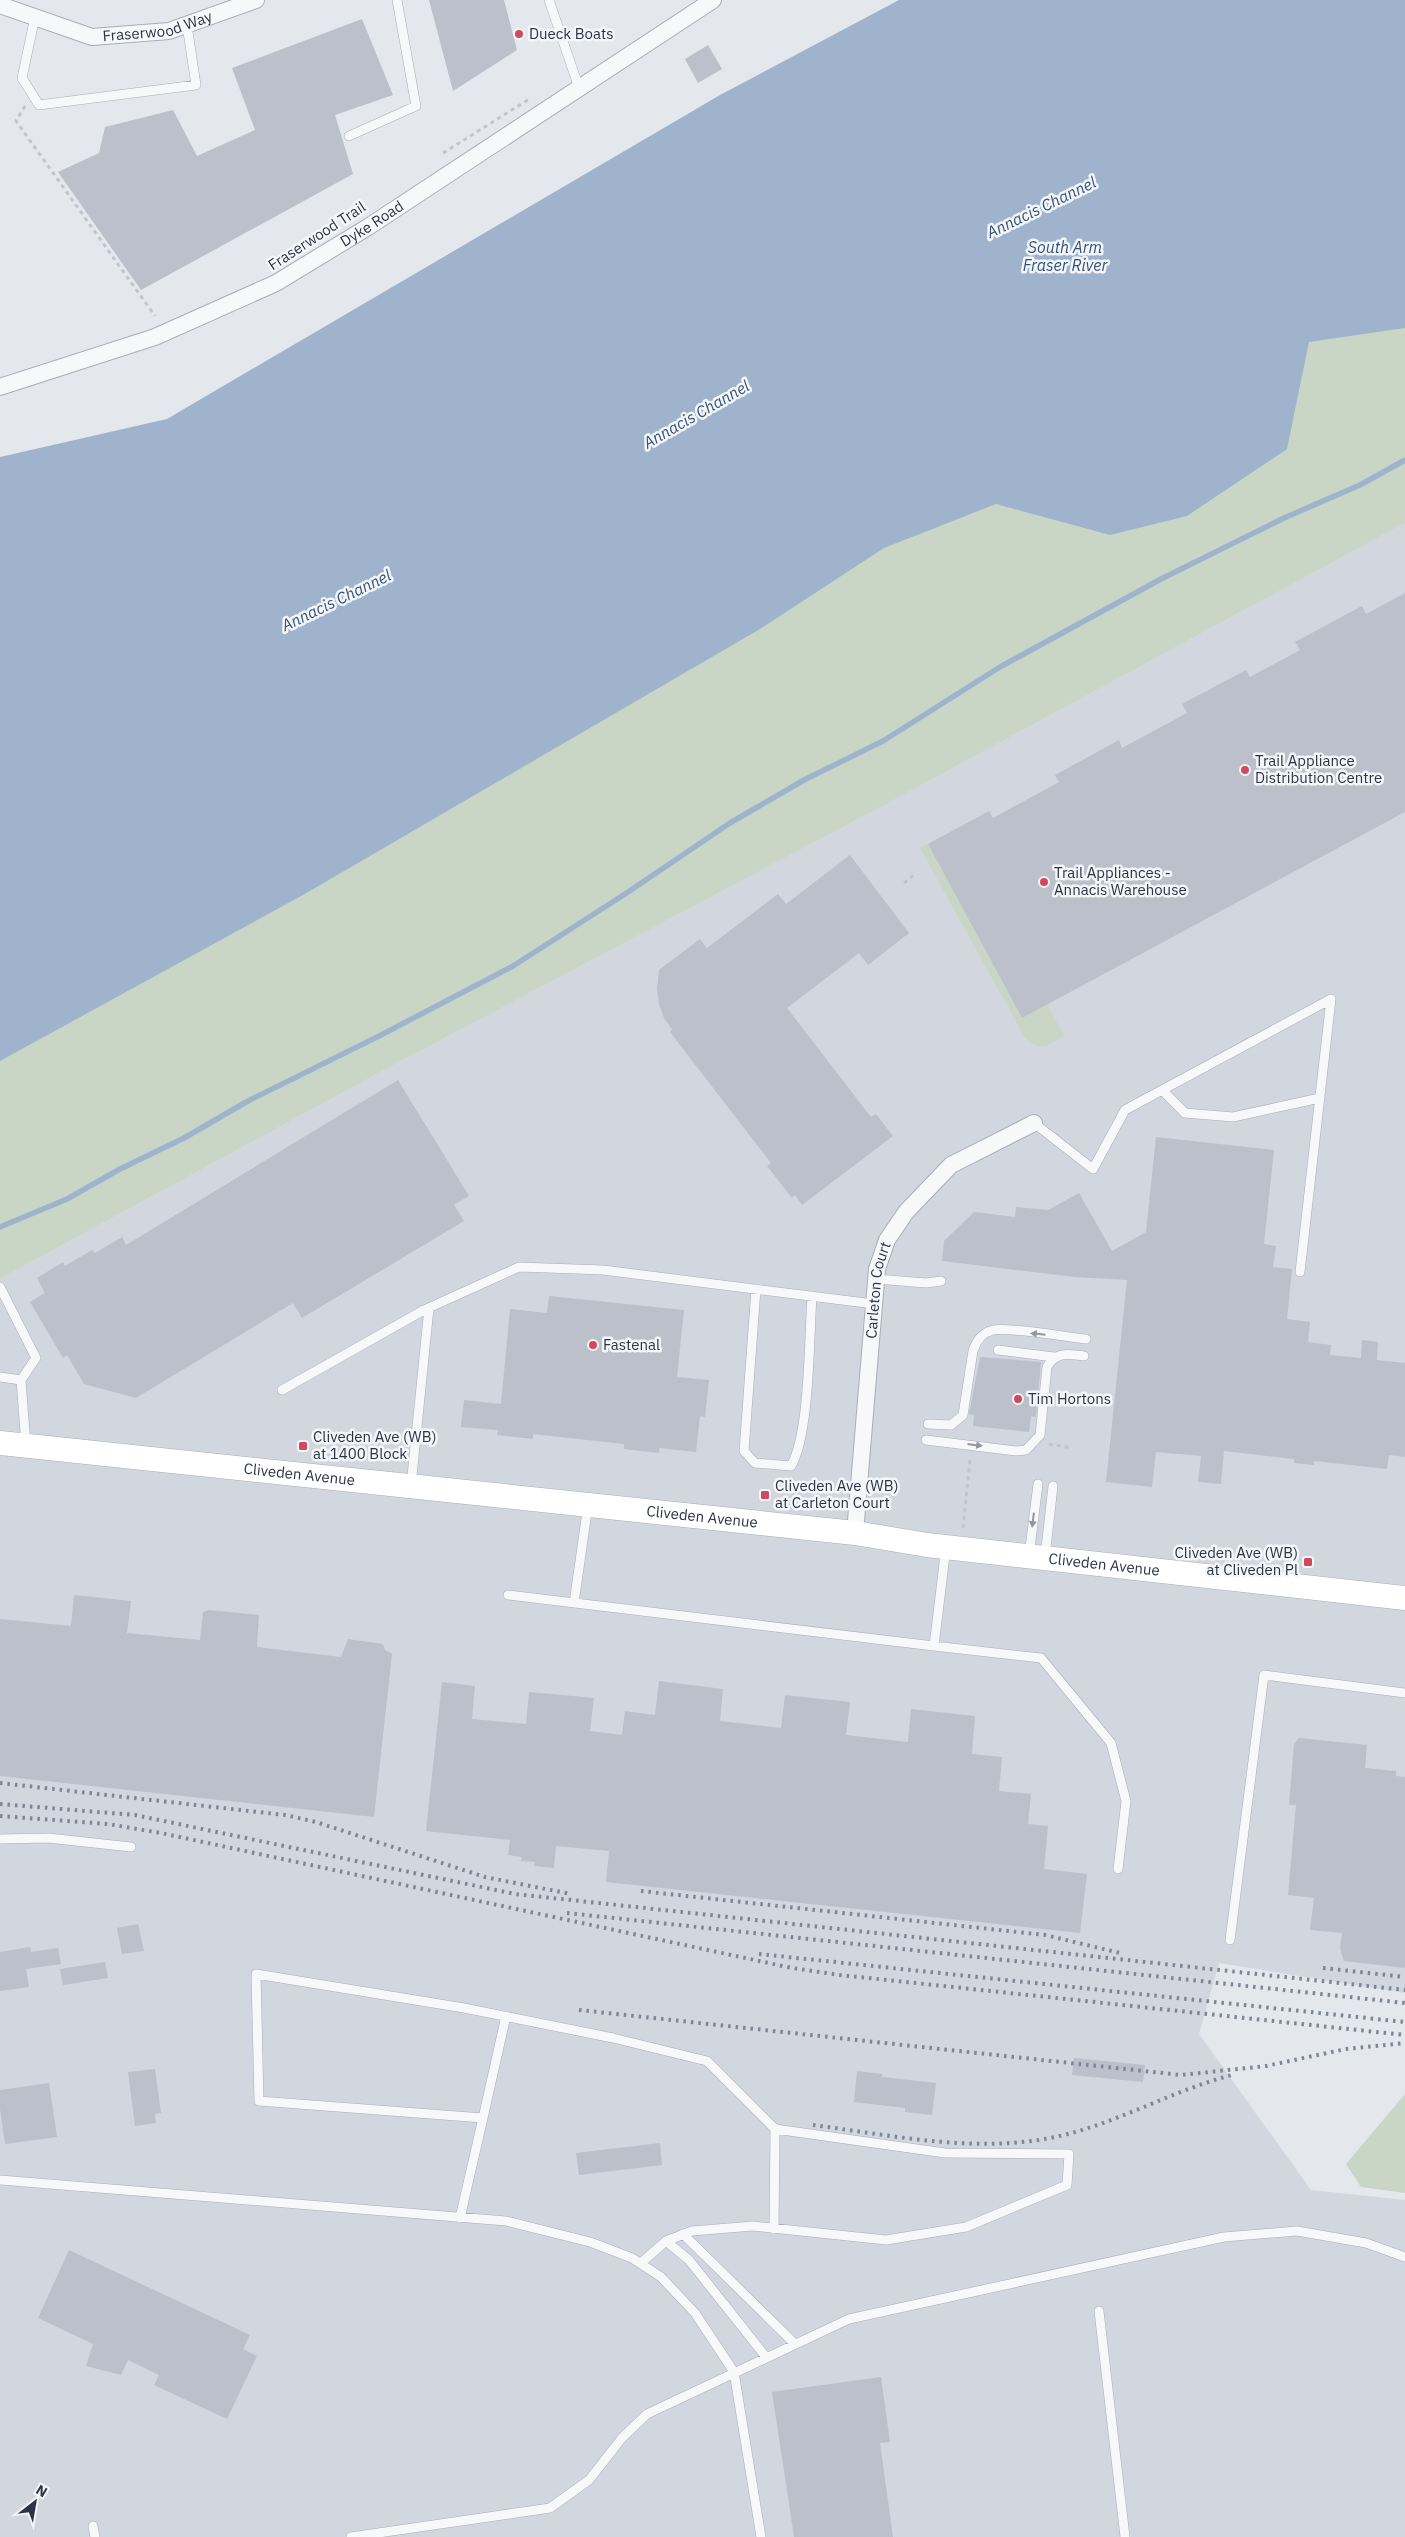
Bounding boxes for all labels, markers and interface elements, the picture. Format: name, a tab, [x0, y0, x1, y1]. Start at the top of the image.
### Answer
street label: Fraserwood Way	[102, 6, 215, 45]
place label: Dueck Boats	[529, 24, 614, 43]
marker: Dueck Boats	[513, 28, 525, 40]
water label: Annacis Channel	[982, 172, 1100, 243]
street label: Dyke Road	[336, 196, 407, 251]
street label: Fraserwood Trail	[264, 197, 369, 274]
water label: South Arm Fraser River	[1023, 237, 1108, 275]
water label: Annacis Channel	[639, 375, 753, 453]
water label: Annacis Channel	[277, 565, 395, 636]
place label: Trail Appliance Distribution Centre	[1255, 751, 1382, 787]
marker: Trail Appliance Distribution Centre	[1239, 764, 1251, 776]
place label: Trail Appliances - Annacis Warehouse	[1054, 863, 1187, 899]
marker: Trail Appliances - Annacis Warehouse	[1038, 876, 1050, 888]
street label: Carleton Court	[861, 1239, 895, 1339]
one-way arrow	[1029, 1330, 1045, 1338]
place label: Fastenal	[603, 1335, 660, 1354]
marker: Fastenal	[587, 1339, 599, 1351]
place label: Tim Hortons	[1028, 1389, 1111, 1408]
marker: Tim Hortons	[1012, 1393, 1024, 1405]
place label: Cliveden Ave (WB) at 1400 Block	[313, 1427, 437, 1463]
marker: Cliveden Ave (WB) at 1400 Block	[297, 1440, 309, 1452]
one-way arrow	[967, 1442, 983, 1450]
street label: Cliveden Avenue	[243, 1459, 356, 1489]
place label: Cliveden Ave (WB) at Carleton Court	[775, 1476, 899, 1512]
marker: Cliveden Ave (WB) at Carleton Court	[759, 1489, 771, 1501]
street label: Cliveden Avenue	[646, 1501, 759, 1532]
one-way arrow	[1029, 1512, 1037, 1528]
place label: Cliveden Ave (WB) at Cliveden Pl	[1175, 1543, 1298, 1579]
street label: Cliveden Avenue	[1048, 1549, 1161, 1580]
marker: Cliveden Ave (WB) at Cliveden Pl	[1302, 1556, 1314, 1568]
north arrow	[10, 2477, 60, 2527]
text: N	[33, 2481, 51, 2501]

